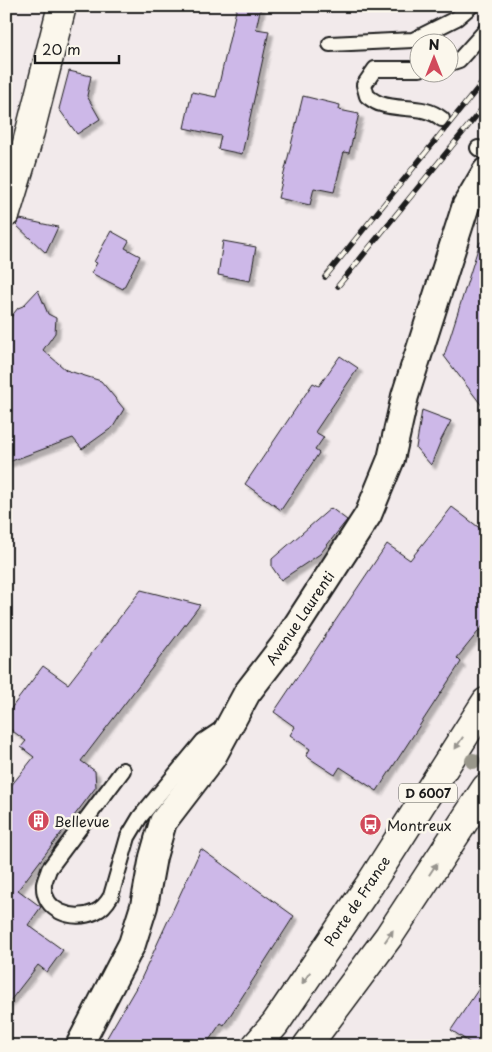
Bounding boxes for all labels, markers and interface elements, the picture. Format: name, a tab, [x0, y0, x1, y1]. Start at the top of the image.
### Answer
scale bar	[35, 32, 119, 64]
north arrow	[410, 32, 460, 82]
text: N	[428, 34, 440, 55]
text: 20 m	[42, 37, 81, 60]
street label: Avenue Laurenti	[261, 567, 339, 669]
one-way arrow	[455, 736, 464, 750]
road number: D 6007	[399, 784, 457, 802]
building icon: Bellevue	[26, 809, 50, 833]
place label: Bellevue	[54, 811, 110, 832]
bus stop icon: Montreux	[359, 813, 383, 837]
place label: Montreux	[387, 815, 451, 836]
street label: Porte de France	[319, 852, 395, 950]
one-way arrow	[429, 862, 438, 876]
one-way arrow	[384, 929, 394, 943]
one-way arrow	[301, 972, 311, 985]

